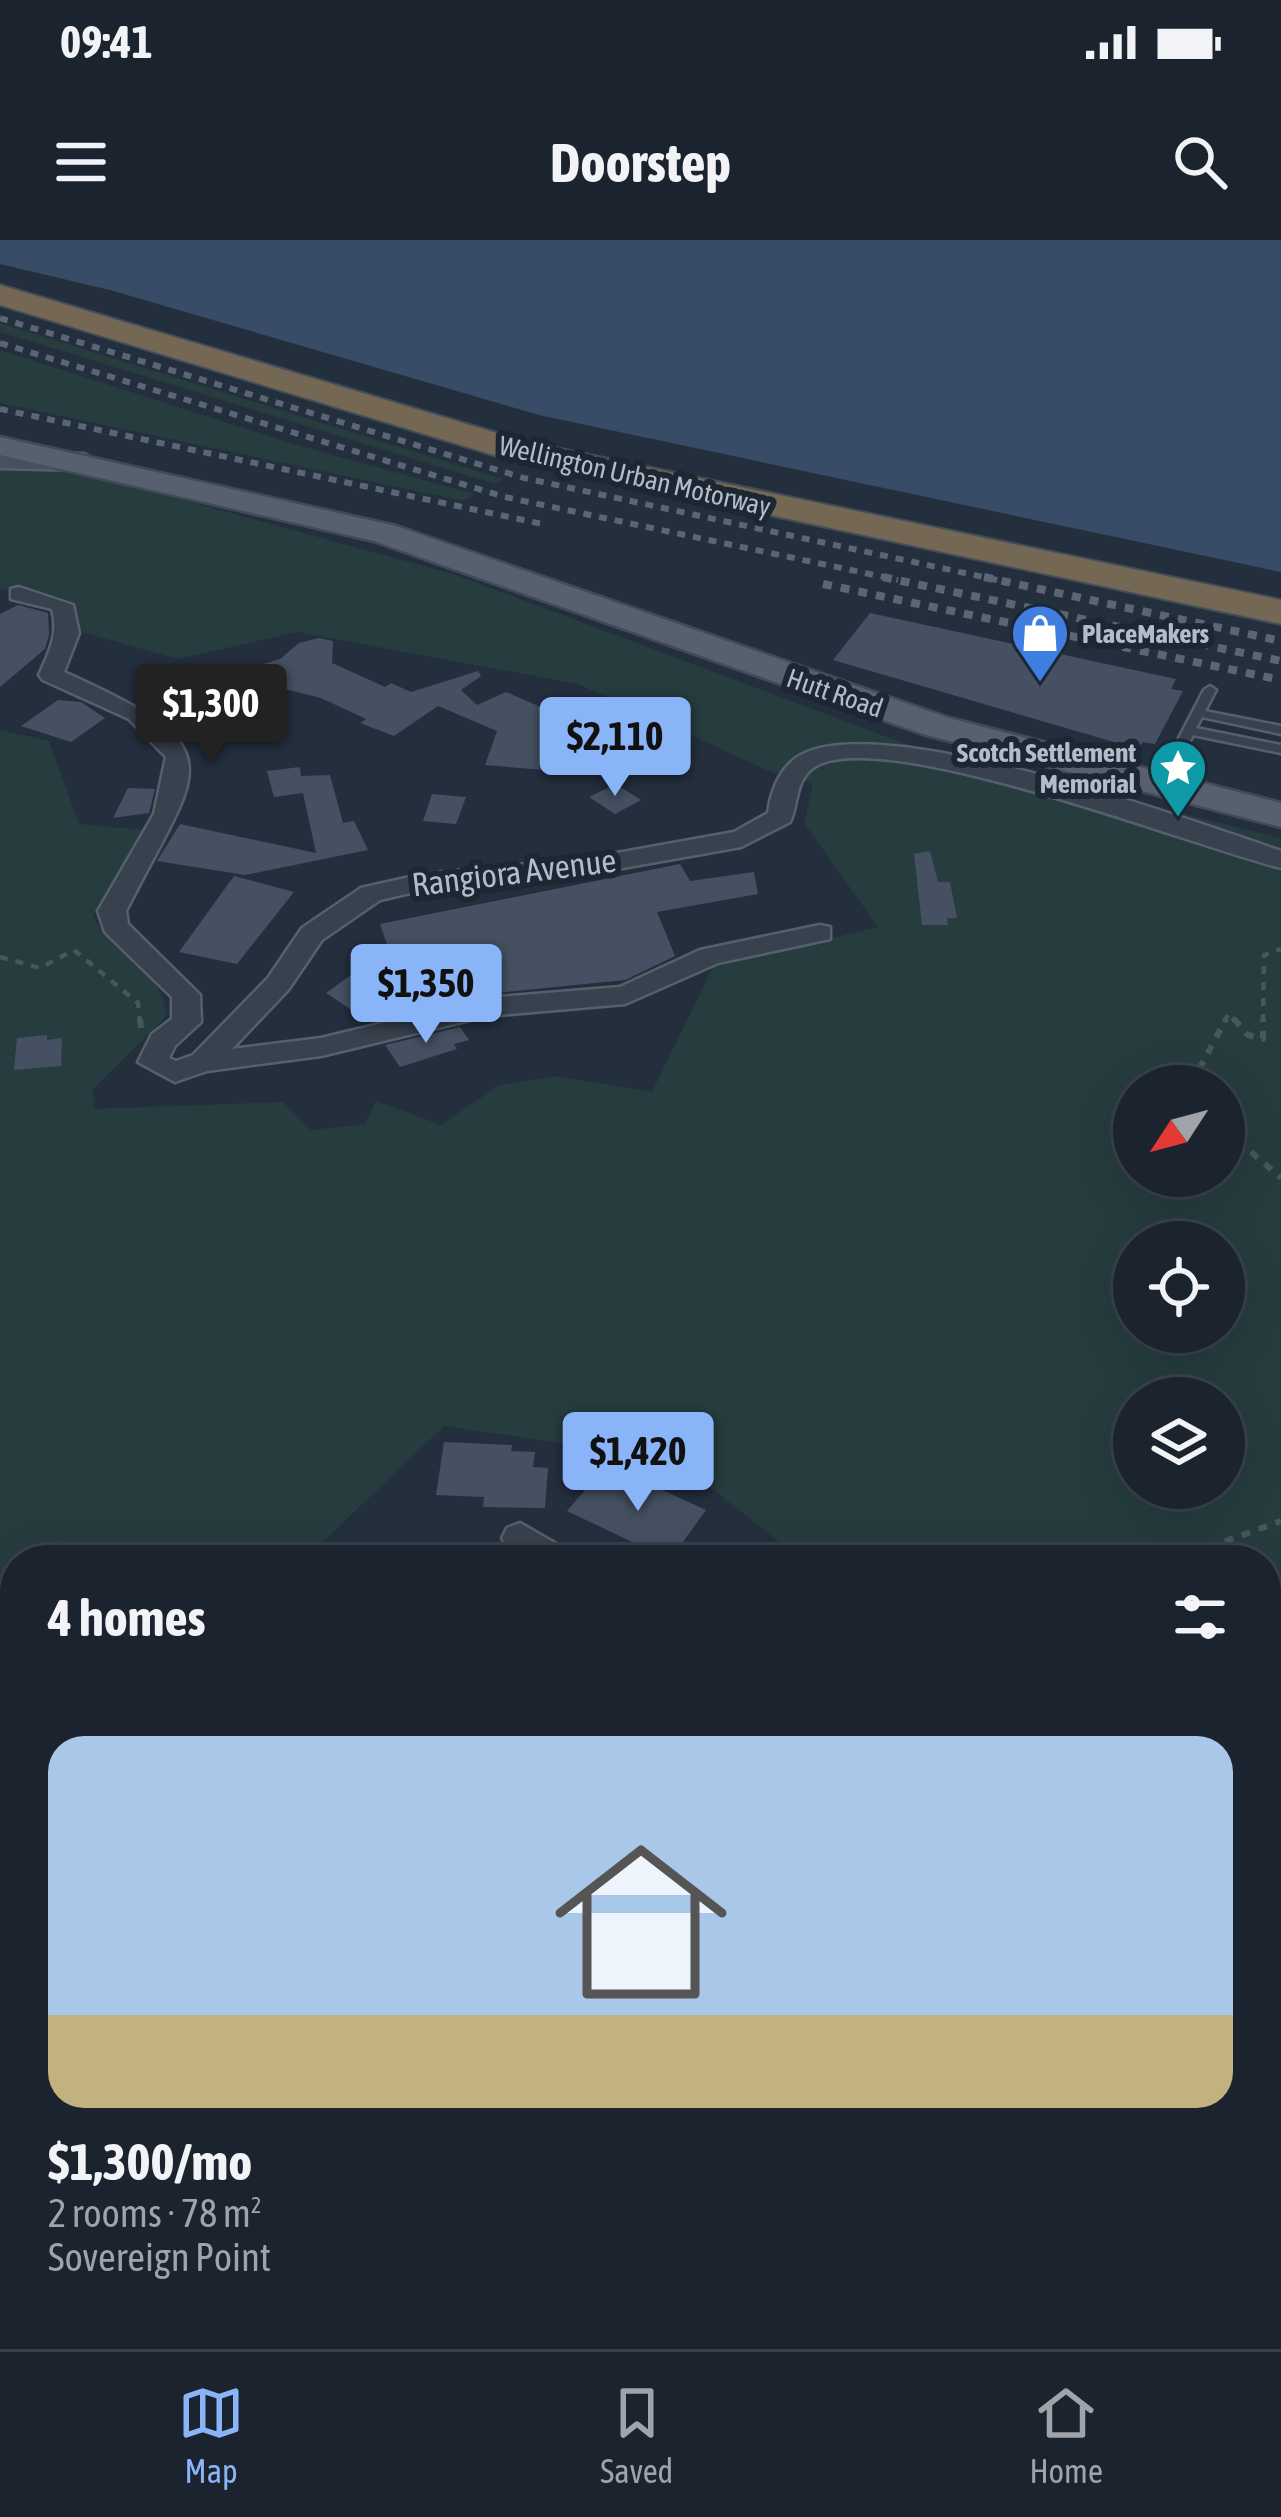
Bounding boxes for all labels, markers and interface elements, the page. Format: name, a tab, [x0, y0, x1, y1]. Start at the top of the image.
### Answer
text: 09:41	[60, 16, 153, 68]
icon: menu	[48, 129, 114, 195]
icon: search	[1167, 129, 1233, 195]
text: Doorstep	[550, 132, 731, 193]
street label: Wellington Urban Motorway	[496, 430, 774, 522]
shop icon: PlaceMakers	[1009, 602, 1071, 684]
place label: PlaceMakers	[1082, 618, 1209, 649]
street label: Hutt Road	[783, 662, 887, 724]
pin: $1,300	[113, 664, 309, 766]
text: $1,300	[163, 681, 259, 725]
pin: $2,110	[517, 697, 713, 799]
text: $2,110	[567, 714, 663, 758]
place label: Scotch Settlement Memorial	[957, 737, 1137, 799]
place icon: Scotch Settlement Memorial	[1147, 737, 1209, 819]
street label: Rangiora Avenue	[410, 841, 618, 903]
pin: $1,350	[328, 944, 524, 1046]
text: $1,350	[378, 961, 474, 1005]
north arrow	[1113, 1065, 1245, 1197]
map controls	[1113, 1065, 1245, 1509]
button: locate	[1113, 1221, 1245, 1353]
button: layers	[1113, 1377, 1245, 1509]
pin: $1,420	[540, 1412, 736, 1514]
text: $1,420	[590, 1429, 686, 1473]
icon: filters	[1167, 1584, 1233, 1650]
text: 4 homes	[48, 1588, 206, 1647]
icon: home	[533, 1814, 749, 2030]
text: $1,300/mo	[48, 2132, 252, 2191]
text: 2 rooms · 78 m²	[48, 2191, 262, 2235]
text: Sovereign Point	[48, 2235, 271, 2279]
tab: Map	[178, 2380, 244, 2490]
tab: Saved	[600, 2380, 673, 2490]
tab: Home	[1029, 2380, 1103, 2490]

